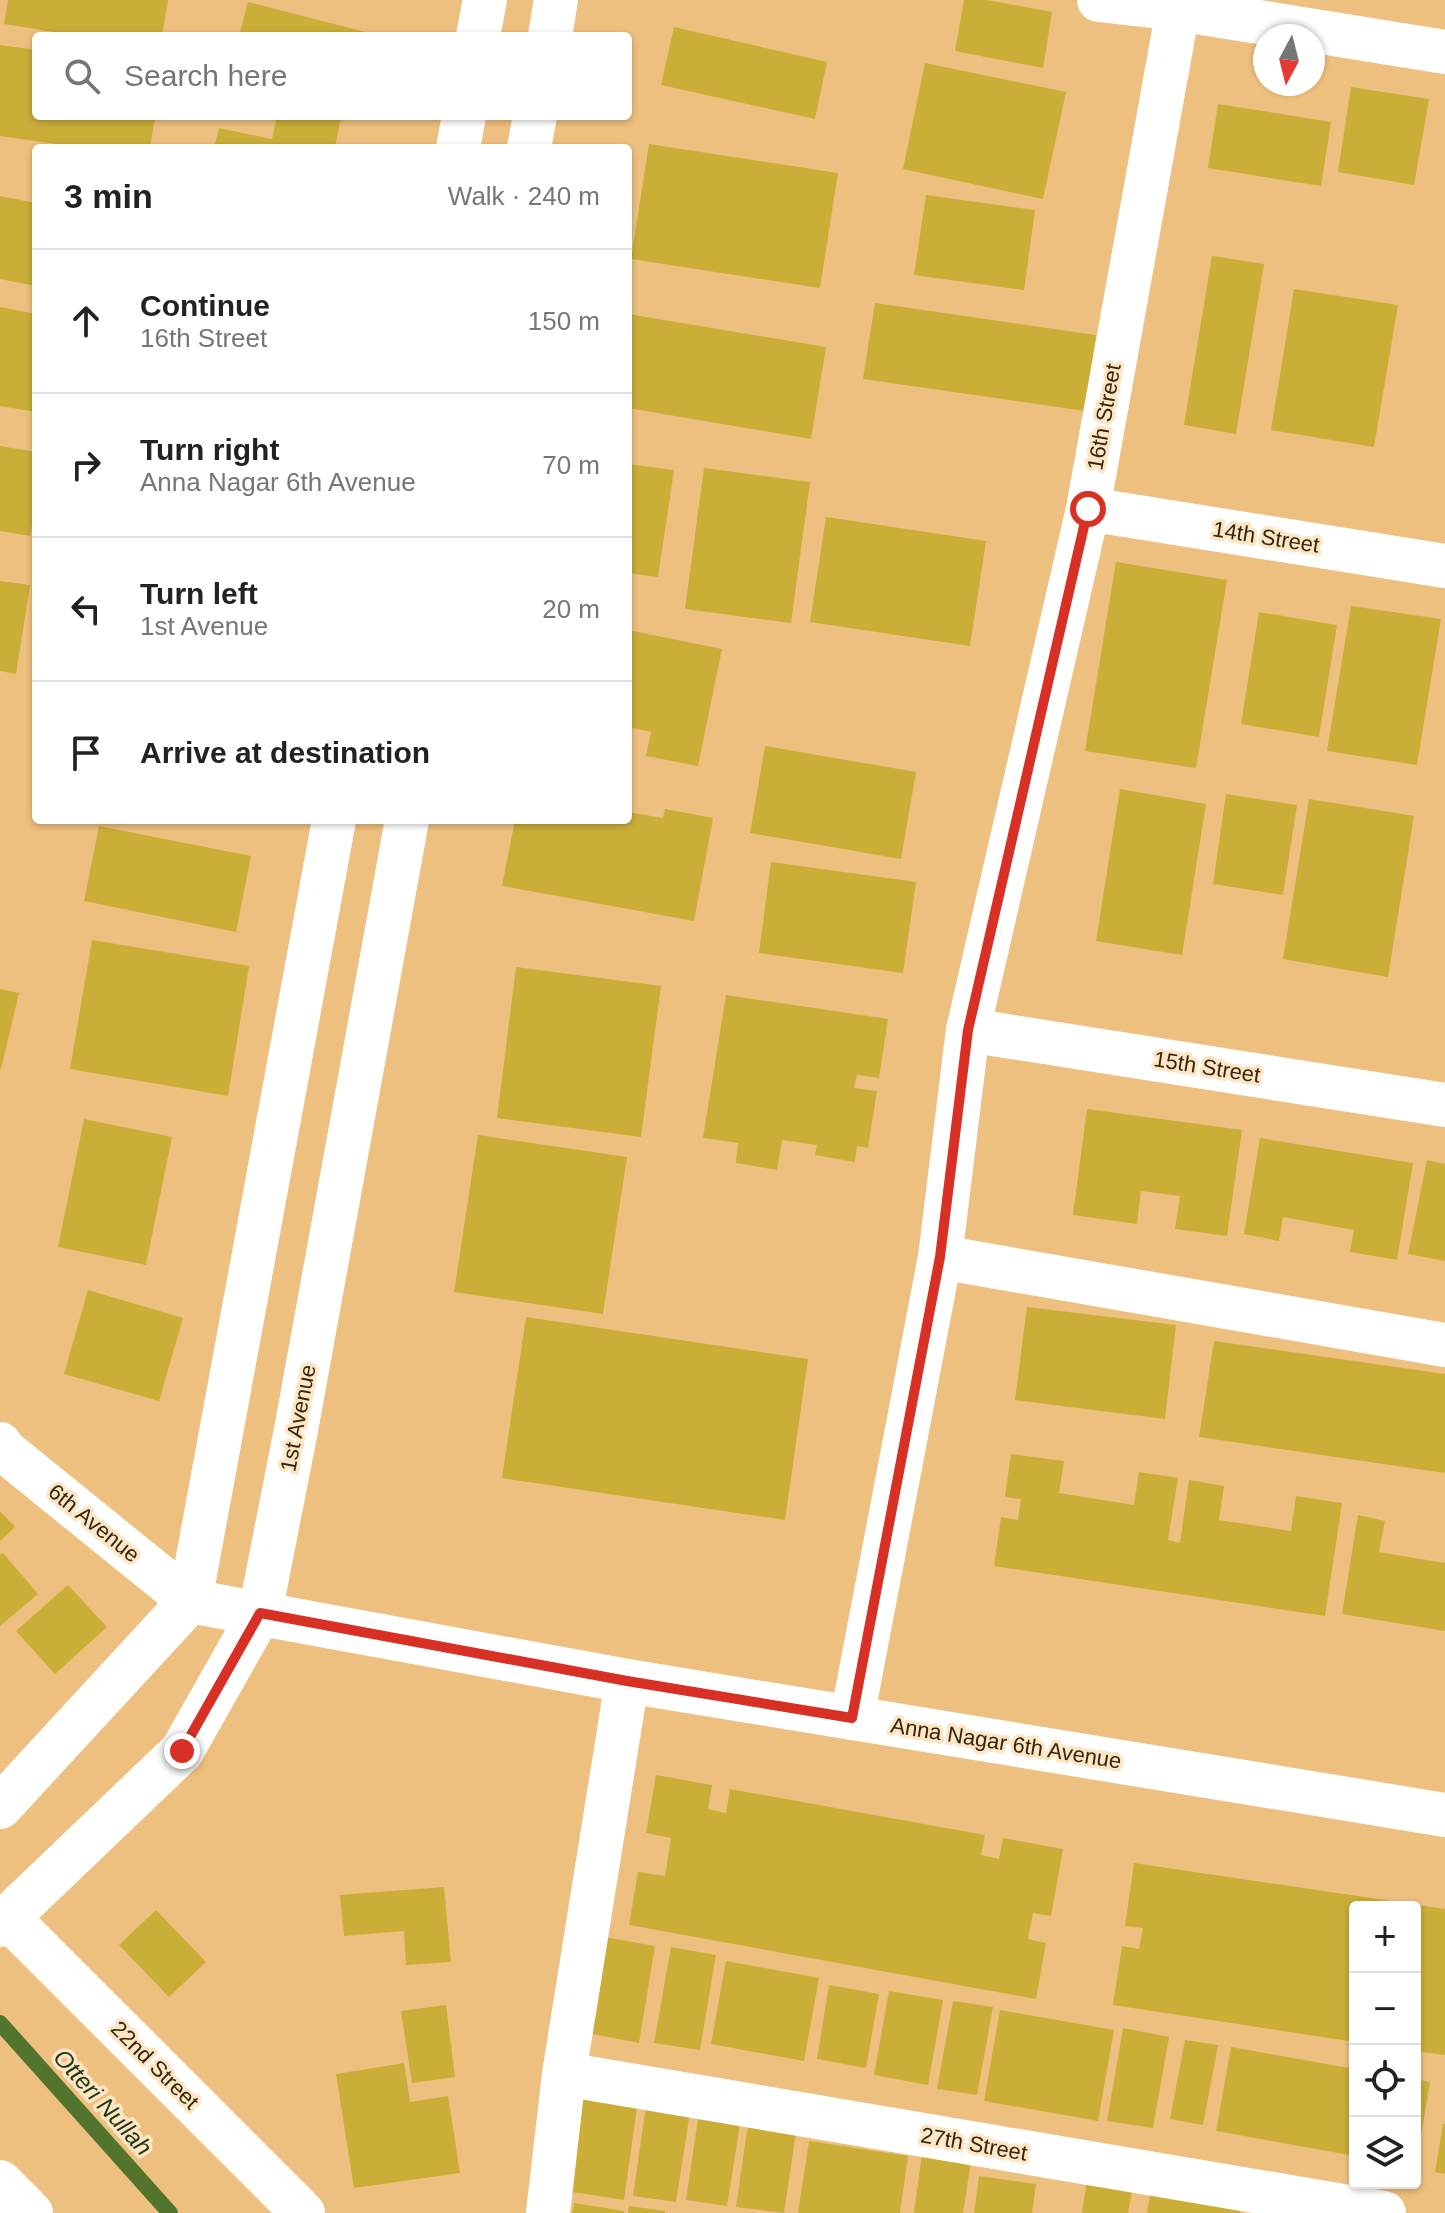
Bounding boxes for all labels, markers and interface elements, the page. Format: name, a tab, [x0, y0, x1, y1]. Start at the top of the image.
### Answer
north arrow	[1253, 24, 1325, 96]
search box	[32, 32, 632, 120]
icon: search	[60, 54, 104, 98]
text: Search here	[124, 59, 287, 92]
text: 3 min	[64, 177, 153, 215]
text: Walk · 240 m	[448, 181, 600, 211]
text: Continue	[140, 289, 270, 322]
icon: ahead	[64, 299, 108, 343]
text: 150 m	[528, 306, 600, 336]
text: 16th Street	[140, 323, 267, 353]
street label: 16th Street	[1082, 362, 1126, 472]
text: Turn right	[140, 433, 279, 466]
icon: right	[64, 443, 108, 487]
text: 70 m	[542, 450, 600, 480]
text: Anna Nagar 6th Avenue	[140, 467, 416, 497]
route start	[1070, 491, 1106, 527]
street label: 14th Street	[1211, 516, 1321, 558]
text: Turn left	[140, 577, 258, 610]
icon: left	[64, 587, 108, 631]
text: 20 m	[542, 594, 600, 624]
text: 1st Avenue	[140, 611, 268, 641]
icon: arrive	[64, 731, 108, 775]
text: Arrive at destination	[140, 736, 430, 769]
street label: 15th Street	[1152, 1046, 1262, 1088]
street label: 1st Avenue	[275, 1362, 321, 1474]
street label: 6th Avenue	[44, 1479, 144, 1567]
street label: Anna Nagar 6th Avenue	[889, 1712, 1123, 1774]
route end	[164, 1733, 200, 1769]
map controls	[1349, 1901, 1421, 2189]
button: +	[1349, 1901, 1421, 1973]
button: −	[1349, 1973, 1421, 2045]
street label: 22nd Street	[106, 2016, 204, 2114]
water label: Otteri Nullah	[48, 2043, 158, 2161]
button: locate	[1349, 2045, 1421, 2117]
button: layers	[1349, 2117, 1421, 2189]
street label: 27th Street	[919, 2122, 1029, 2166]

